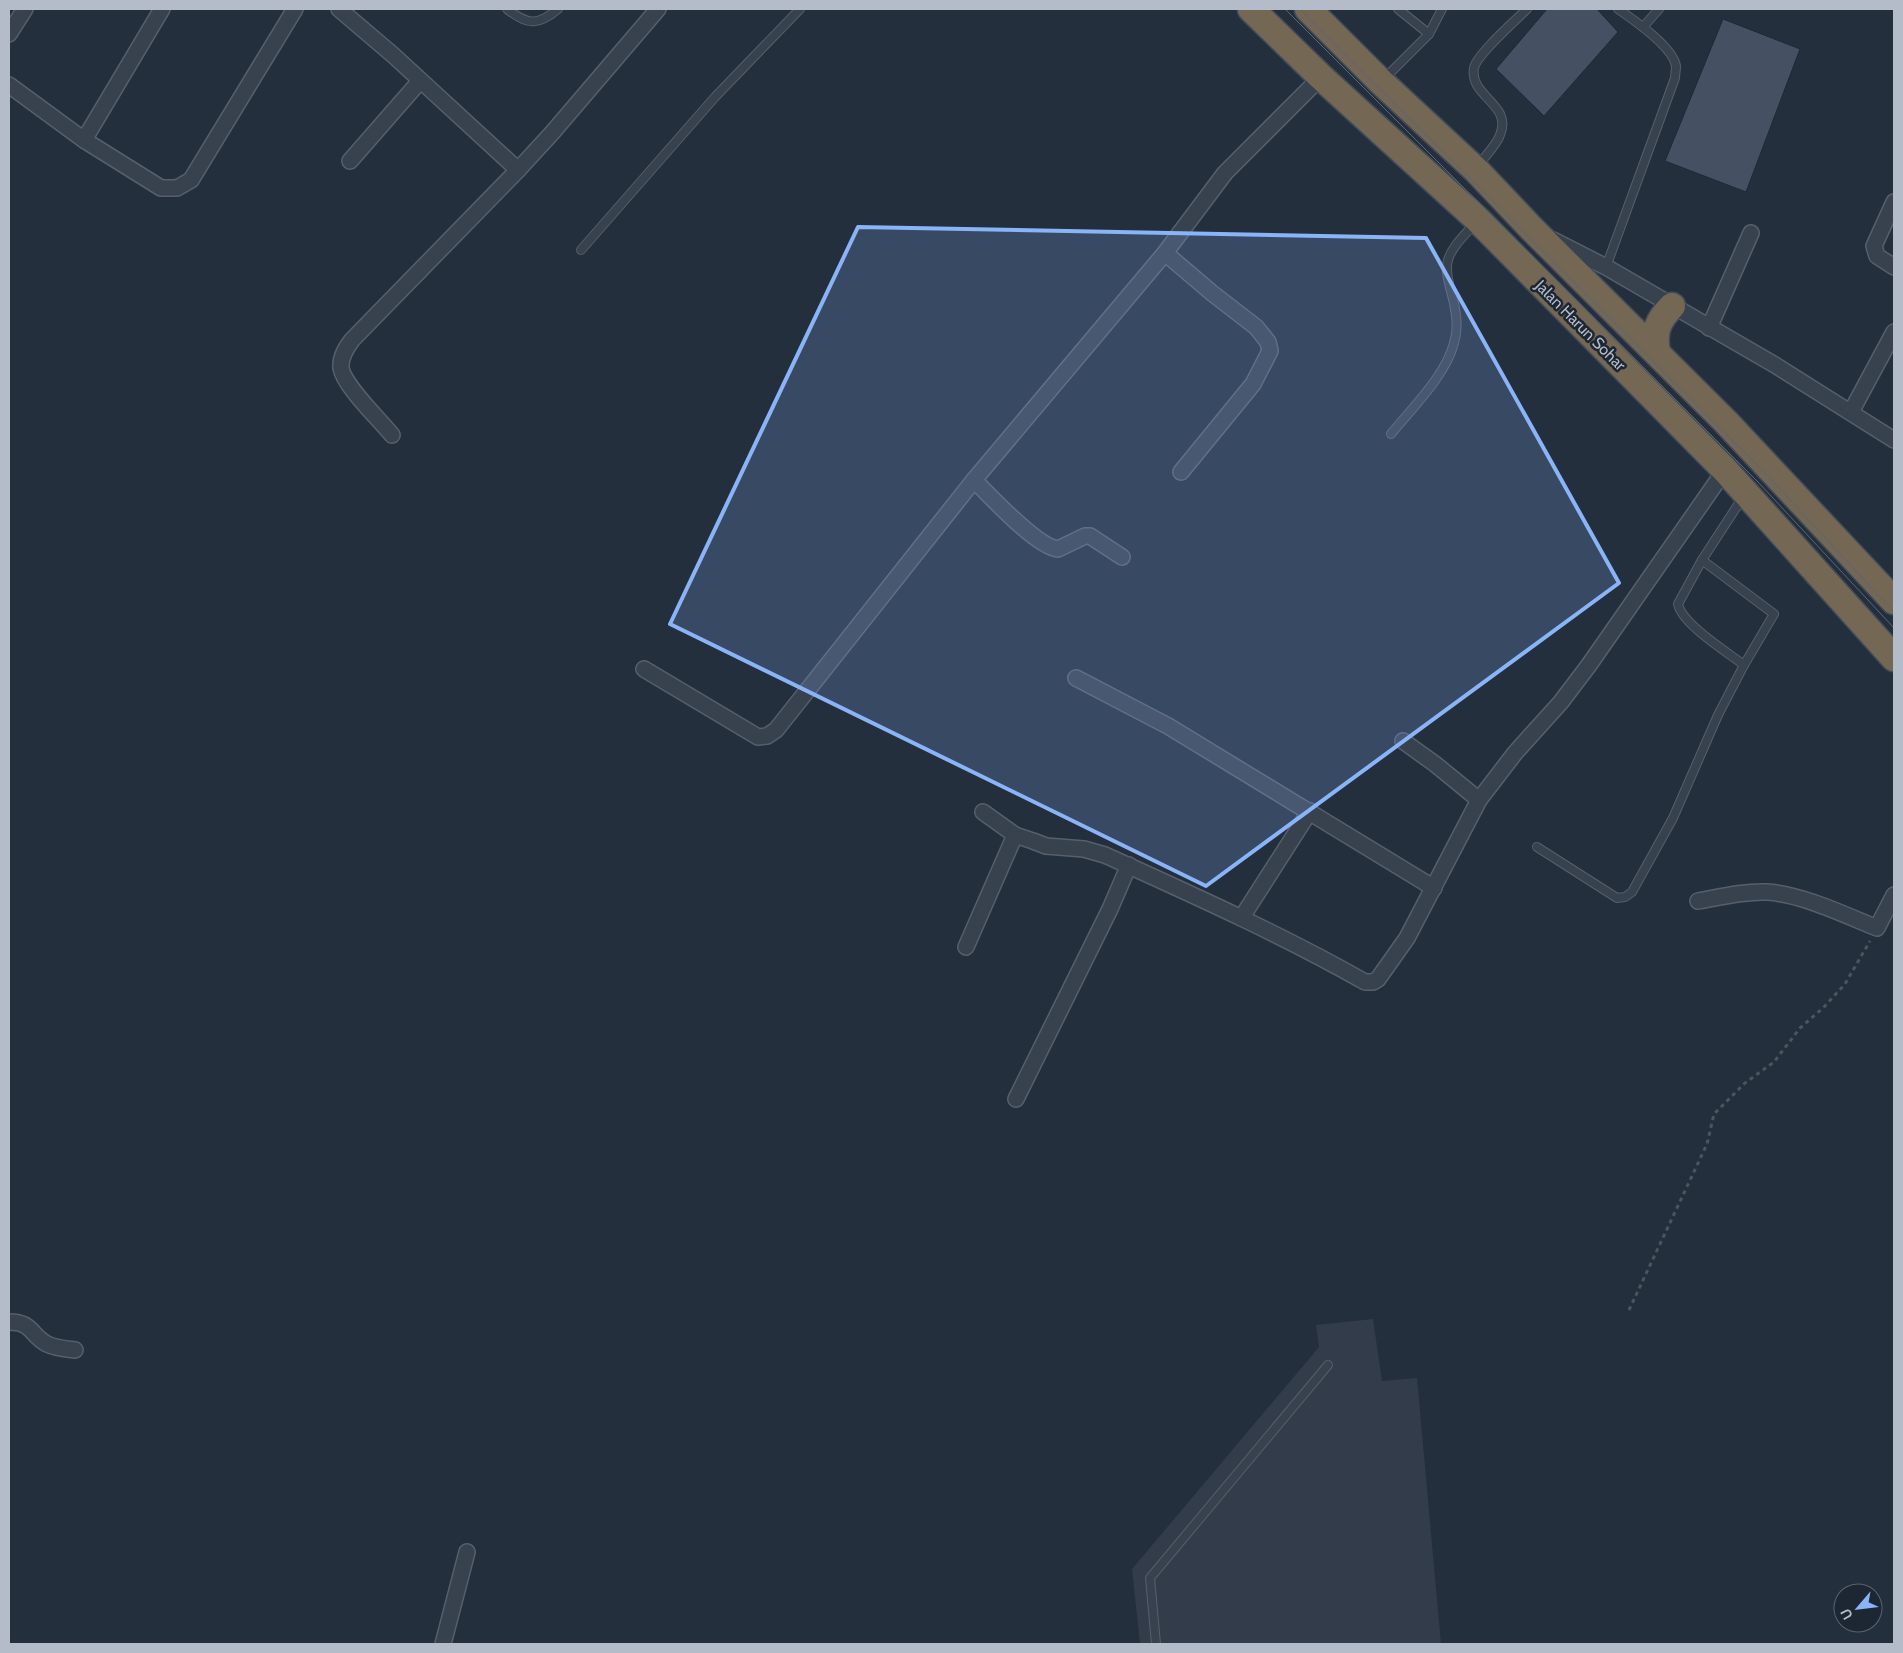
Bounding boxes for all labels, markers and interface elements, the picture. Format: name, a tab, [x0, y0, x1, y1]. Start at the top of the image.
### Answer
street label: Jalan Harun Sohar	[1531, 276, 1630, 375]
north arrow	[1833, 1583, 1883, 1633]
text: U	[1836, 1605, 1857, 1623]

